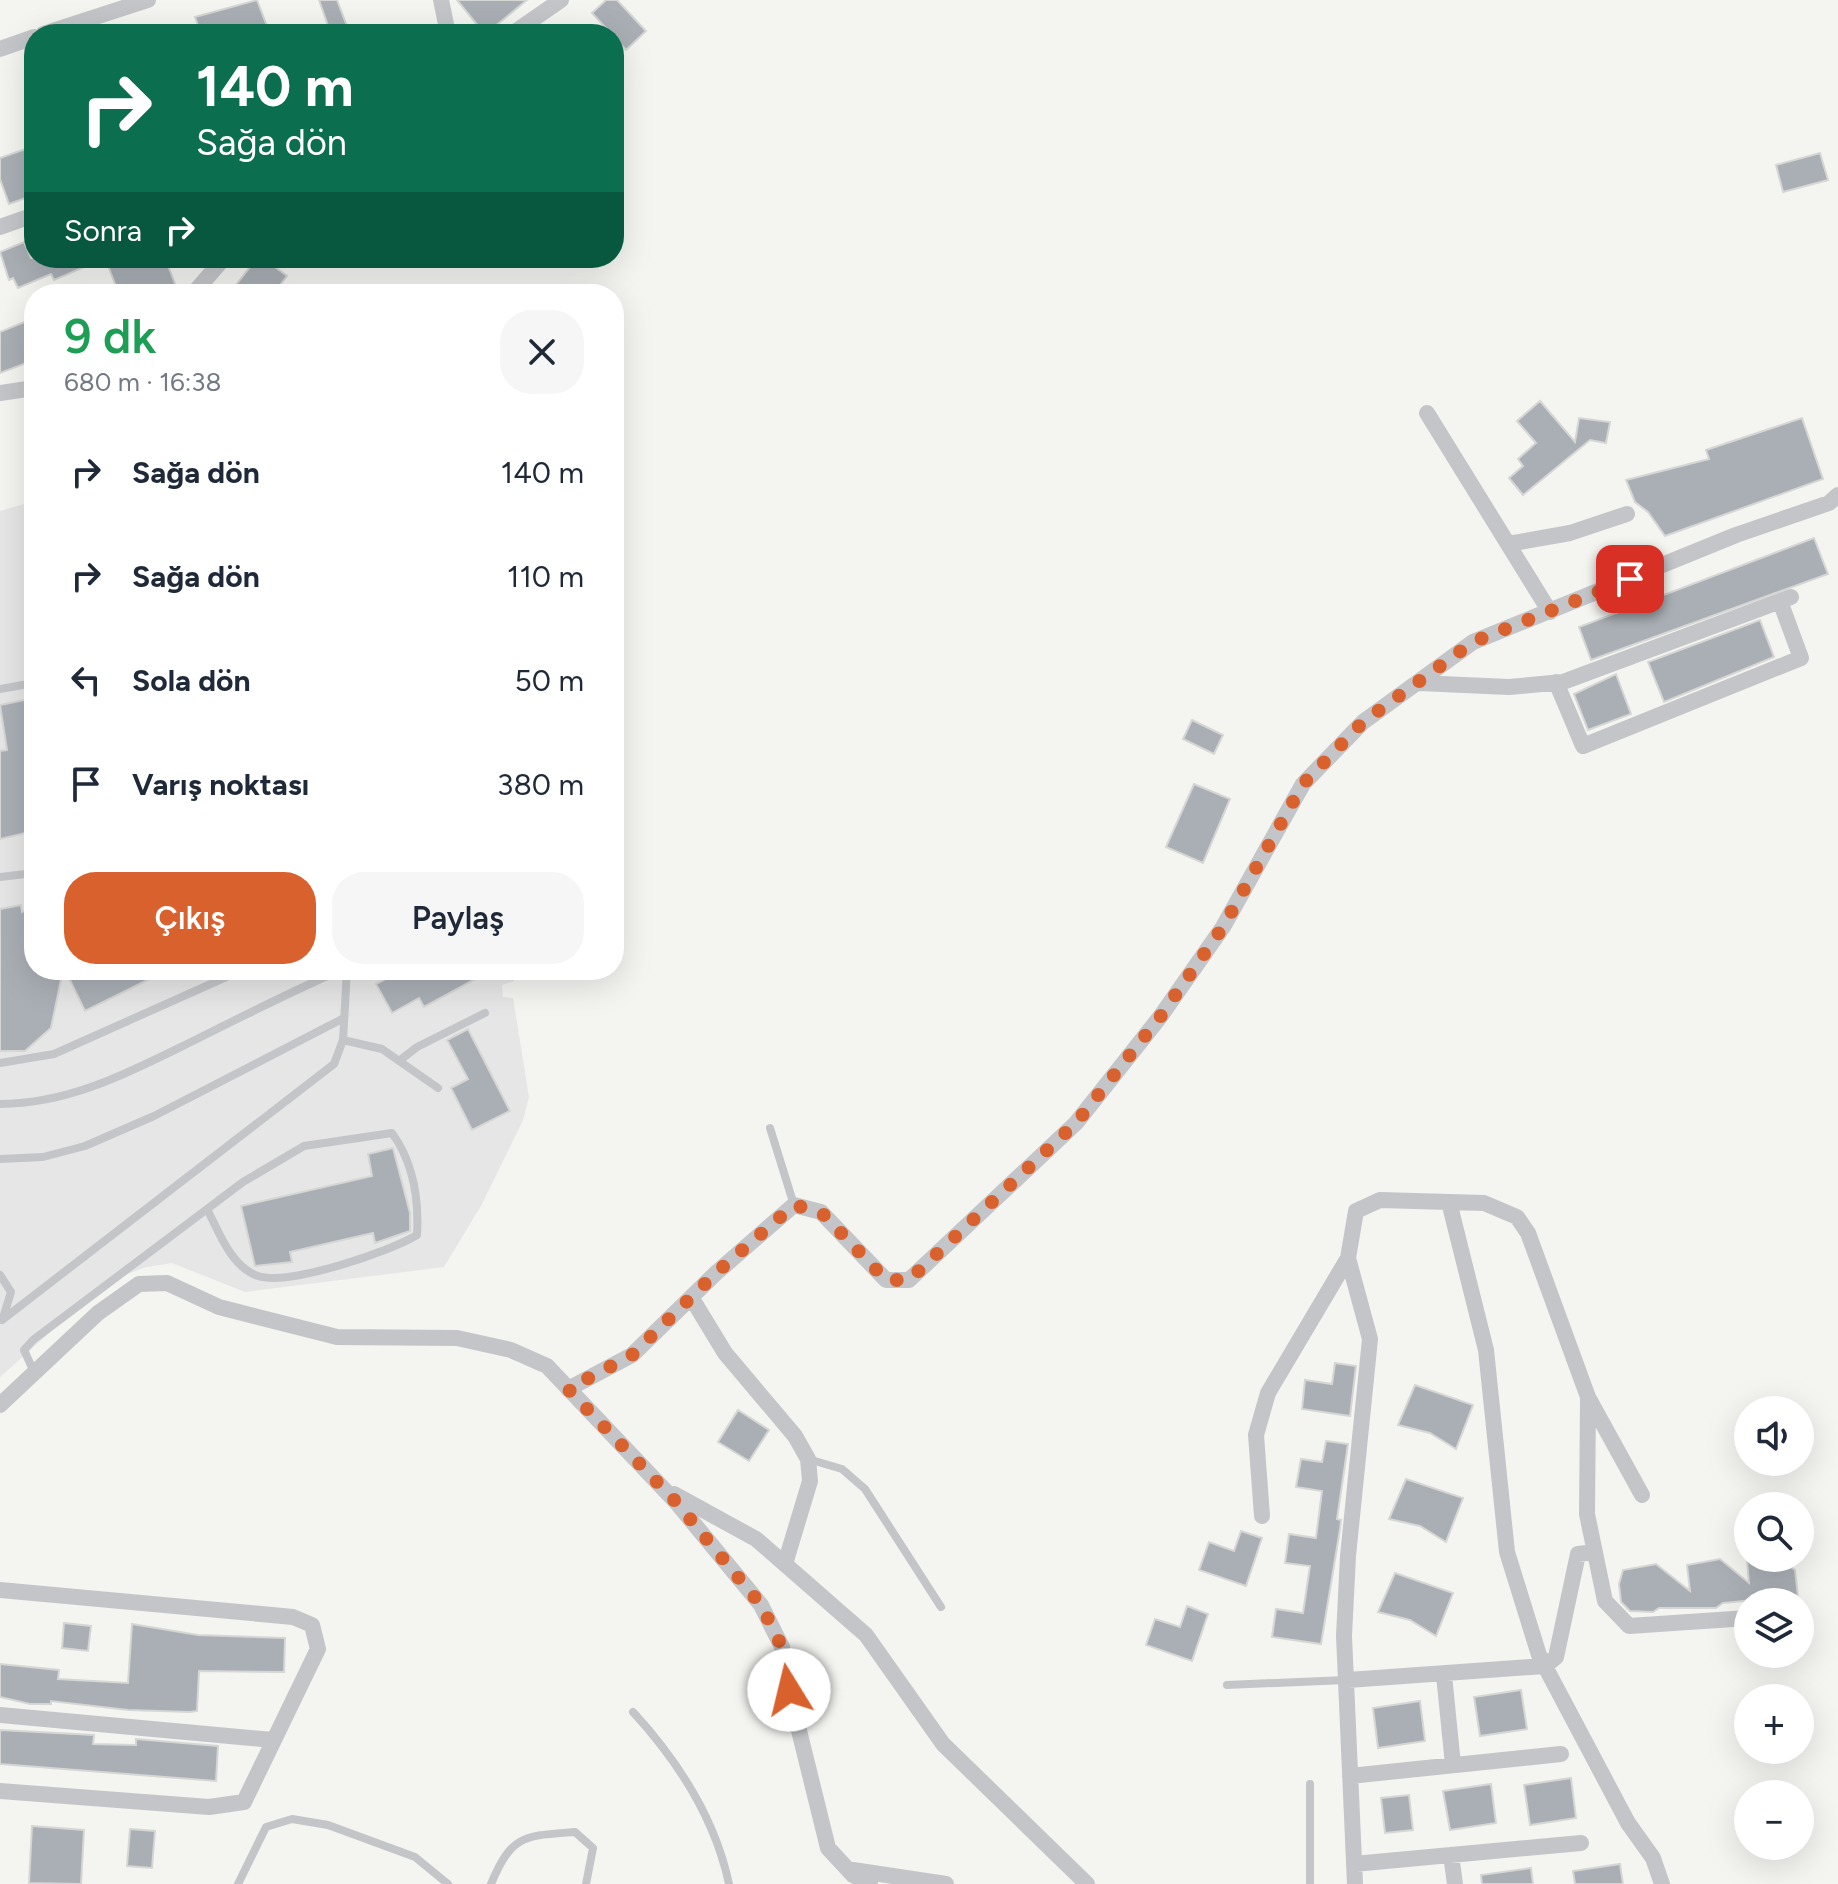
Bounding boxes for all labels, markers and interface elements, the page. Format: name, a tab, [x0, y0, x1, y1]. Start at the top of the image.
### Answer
text: 140 m	[196, 53, 354, 120]
icon: right	[64, 56, 168, 160]
text: Sağa dön	[196, 121, 347, 164]
icon: right	[158, 208, 202, 252]
text: Sonra	[64, 212, 142, 249]
text: 9 dk	[64, 307, 156, 365]
button: close	[500, 310, 584, 394]
text: 680 m · 16:38	[64, 366, 221, 398]
icon: right	[64, 450, 108, 494]
text: Sağa dön	[132, 454, 260, 491]
text: 140 m	[501, 454, 584, 491]
pin	[1596, 545, 1664, 613]
icon: right	[64, 554, 108, 598]
icon: arrive	[1608, 557, 1652, 601]
text: Sağa dön	[132, 558, 260, 595]
text: 110 m	[507, 558, 584, 595]
icon: left	[64, 658, 108, 702]
text: Sola dön	[132, 662, 250, 699]
text: 50 m	[515, 662, 584, 699]
icon: arrive	[64, 762, 108, 806]
text: Varış noktası	[132, 766, 309, 803]
text: 380 m	[497, 766, 584, 803]
button: Çıkış	[64, 872, 316, 964]
button: Paylaş	[332, 872, 584, 964]
map controls	[1734, 1396, 1814, 1860]
button: sound	[1734, 1396, 1814, 1476]
button: search	[1734, 1492, 1814, 1572]
button: layers	[1734, 1588, 1814, 1668]
position arrow	[747, 1648, 831, 1732]
button: +	[1734, 1684, 1814, 1764]
button: −	[1734, 1780, 1814, 1860]

